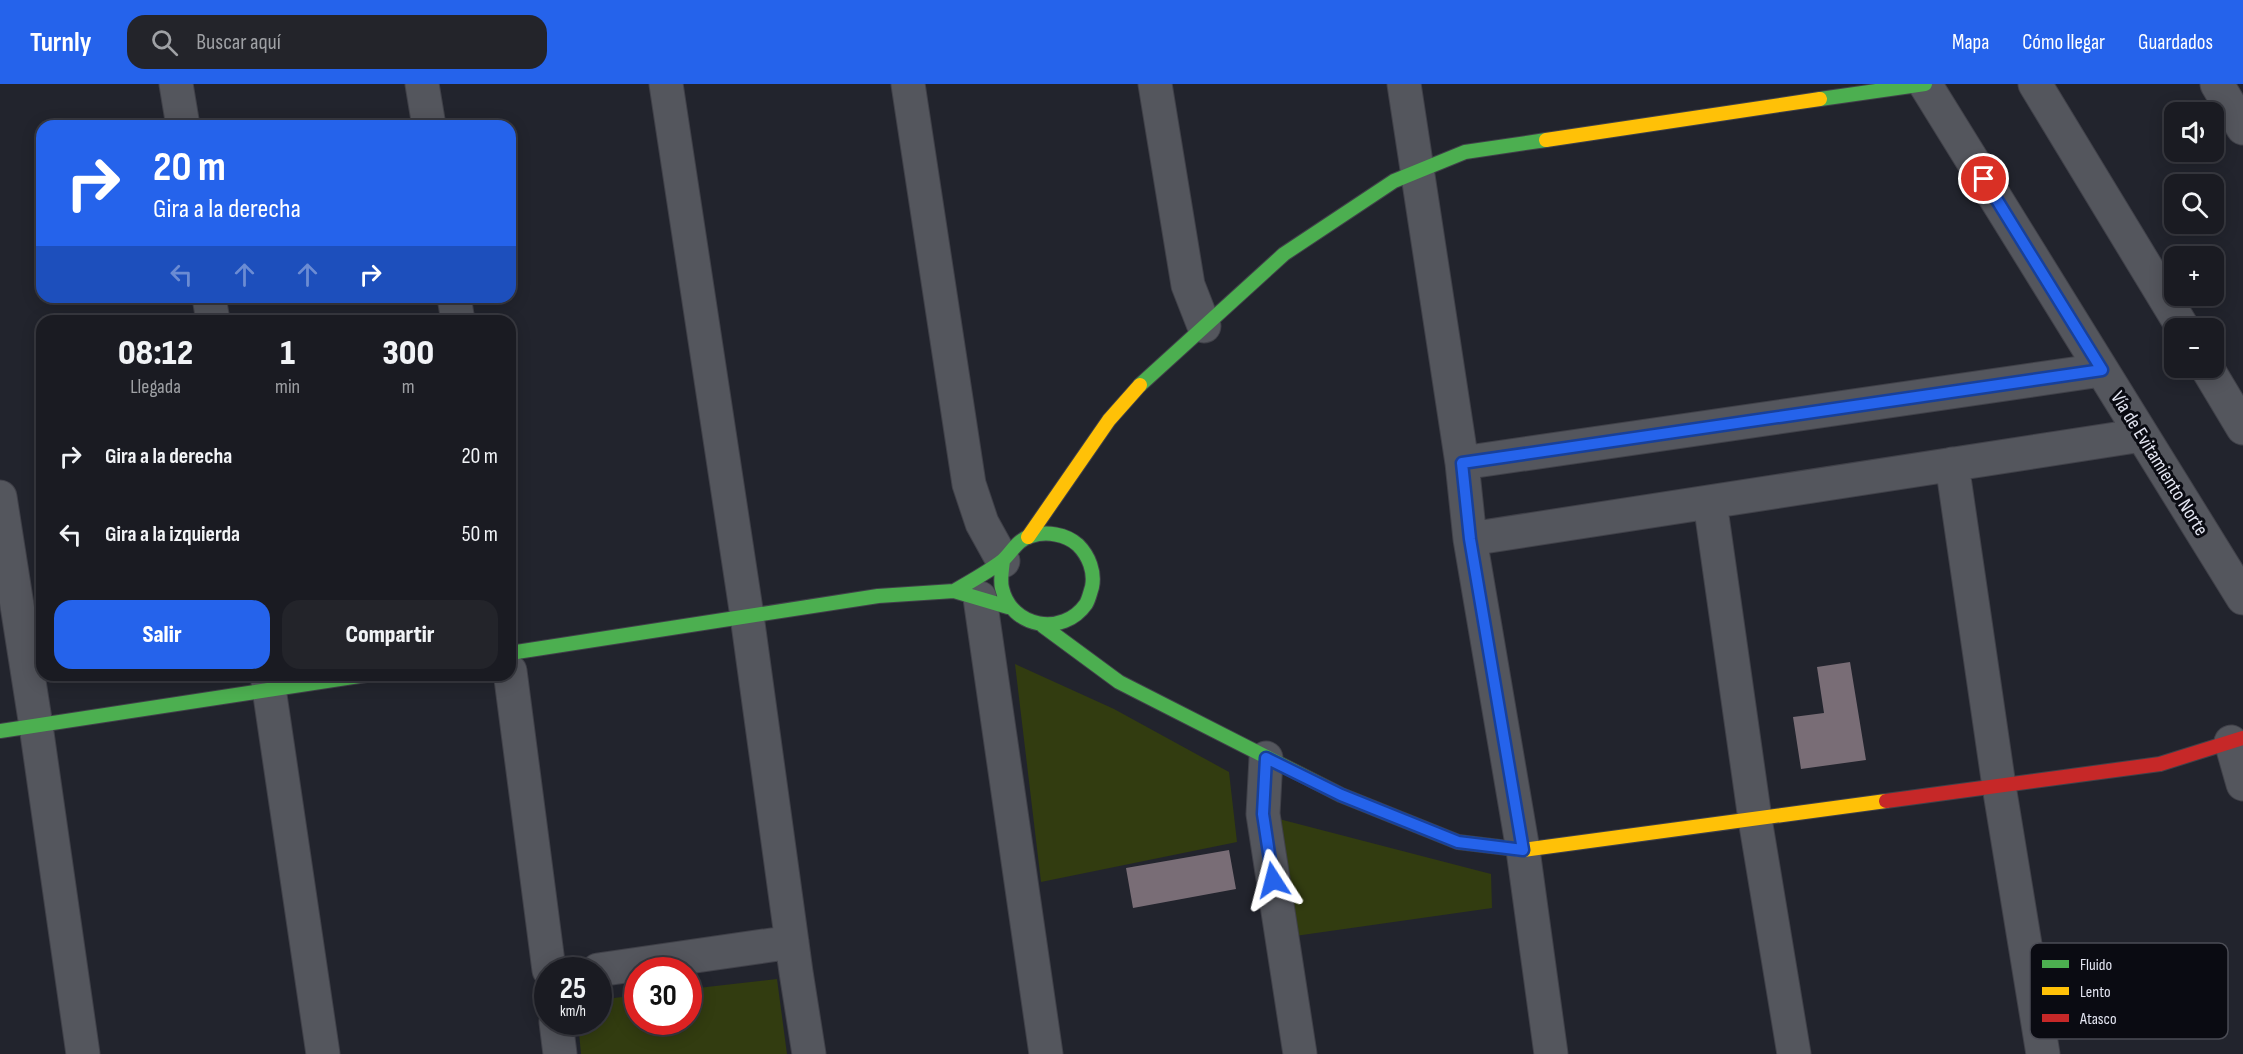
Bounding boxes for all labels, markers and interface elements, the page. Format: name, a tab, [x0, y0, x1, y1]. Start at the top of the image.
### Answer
search box	[127, 15, 547, 69]
text: Turnly	[30, 26, 91, 59]
icon: search	[148, 26, 181, 59]
text: Buscar aquí	[196, 29, 281, 56]
text: Mapa	[1952, 30, 1989, 55]
text: Cómo llegar	[2022, 30, 2105, 55]
text: Guardados	[2138, 30, 2213, 55]
map controls	[2164, 102, 2224, 378]
button: sound	[2164, 102, 2224, 162]
text: 20 m	[153, 142, 226, 193]
icon: right	[54, 144, 132, 222]
pin	[1958, 153, 2009, 204]
icon: arrive	[1967, 162, 2000, 195]
button: search	[2164, 174, 2224, 234]
text: Gira a la derecha	[153, 193, 301, 225]
button: +	[2164, 246, 2224, 306]
icon: left	[165, 258, 198, 291]
icon: ahead	[228, 258, 261, 291]
icon: ahead	[291, 258, 324, 291]
icon: right	[354, 258, 387, 291]
button: −	[2164, 318, 2224, 378]
text: 08:12	[118, 332, 193, 375]
text: 1	[280, 332, 295, 375]
text: 300	[382, 332, 434, 375]
text: Llegada	[130, 375, 181, 399]
text: min	[275, 375, 300, 399]
text: m	[402, 375, 415, 399]
street label: Vía de Evitamiento Norte	[2105, 387, 2213, 540]
icon: right	[54, 440, 87, 473]
text: Gira a la derecha	[105, 443, 232, 470]
text: 20 m	[462, 443, 498, 470]
icon: left	[54, 518, 87, 551]
text: Gira a la izquierda	[105, 521, 240, 548]
text: 50 m	[462, 521, 498, 548]
button: Salir	[54, 600, 270, 669]
button: Compartir	[282, 600, 498, 669]
position arrow	[1241, 848, 1305, 912]
legend	[2030, 943, 2228, 1039]
text: Fluido	[2080, 956, 2112, 975]
speed limit sign: 30	[624, 957, 702, 1035]
text: 25	[560, 971, 586, 1007]
text: Lento	[2080, 983, 2111, 1002]
text: km/h	[560, 1002, 586, 1021]
text: Atasco	[2079, 1010, 2117, 1029]

